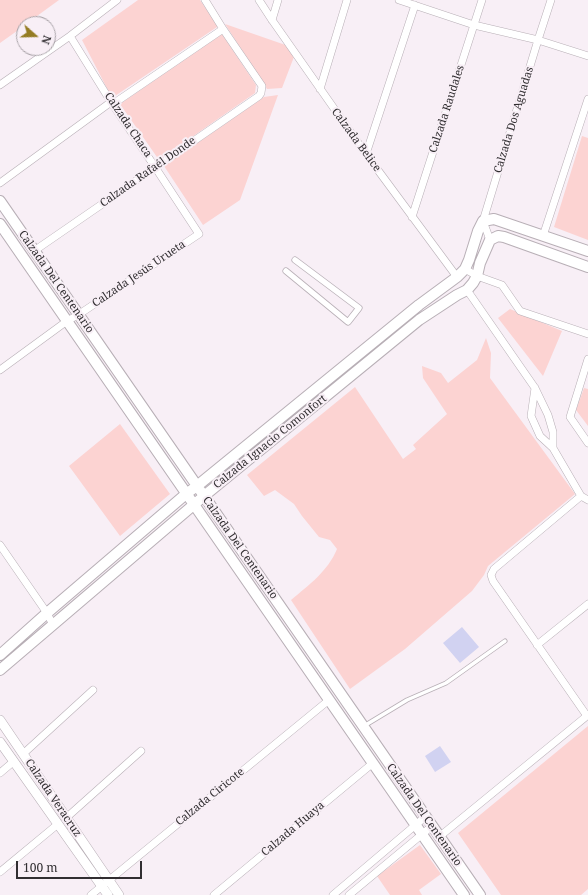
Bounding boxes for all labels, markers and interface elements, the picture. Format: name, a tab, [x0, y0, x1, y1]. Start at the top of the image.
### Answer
north arrow	[16, 16, 56, 56]
text: N	[38, 33, 55, 47]
street label: Calzada Raudales	[427, 63, 467, 155]
street label: Calzada Dos Aguadas	[492, 65, 536, 175]
street label: Calzada Chaca	[101, 90, 155, 160]
street label: Calzada Belice	[329, 106, 383, 174]
street label: Calzada Rafaél Donde	[98, 134, 198, 210]
street label: Calzada Del Centenario	[16, 228, 96, 336]
street label: Calzada Jesús Urueta	[90, 238, 188, 310]
street label: Calzada Ignacio Comonfort	[211, 392, 329, 492]
street label: Calzada Del Centenario	[200, 494, 280, 602]
street label: Calzada Veracruz	[22, 757, 84, 839]
street label: Calzada Del Centenario	[384, 761, 464, 869]
street label: Calzada Ciricote	[173, 765, 247, 829]
street label: Calzada Huaya	[259, 799, 327, 859]
scale bar	[18, 853, 144, 879]
text: 100 m	[23, 859, 58, 876]

